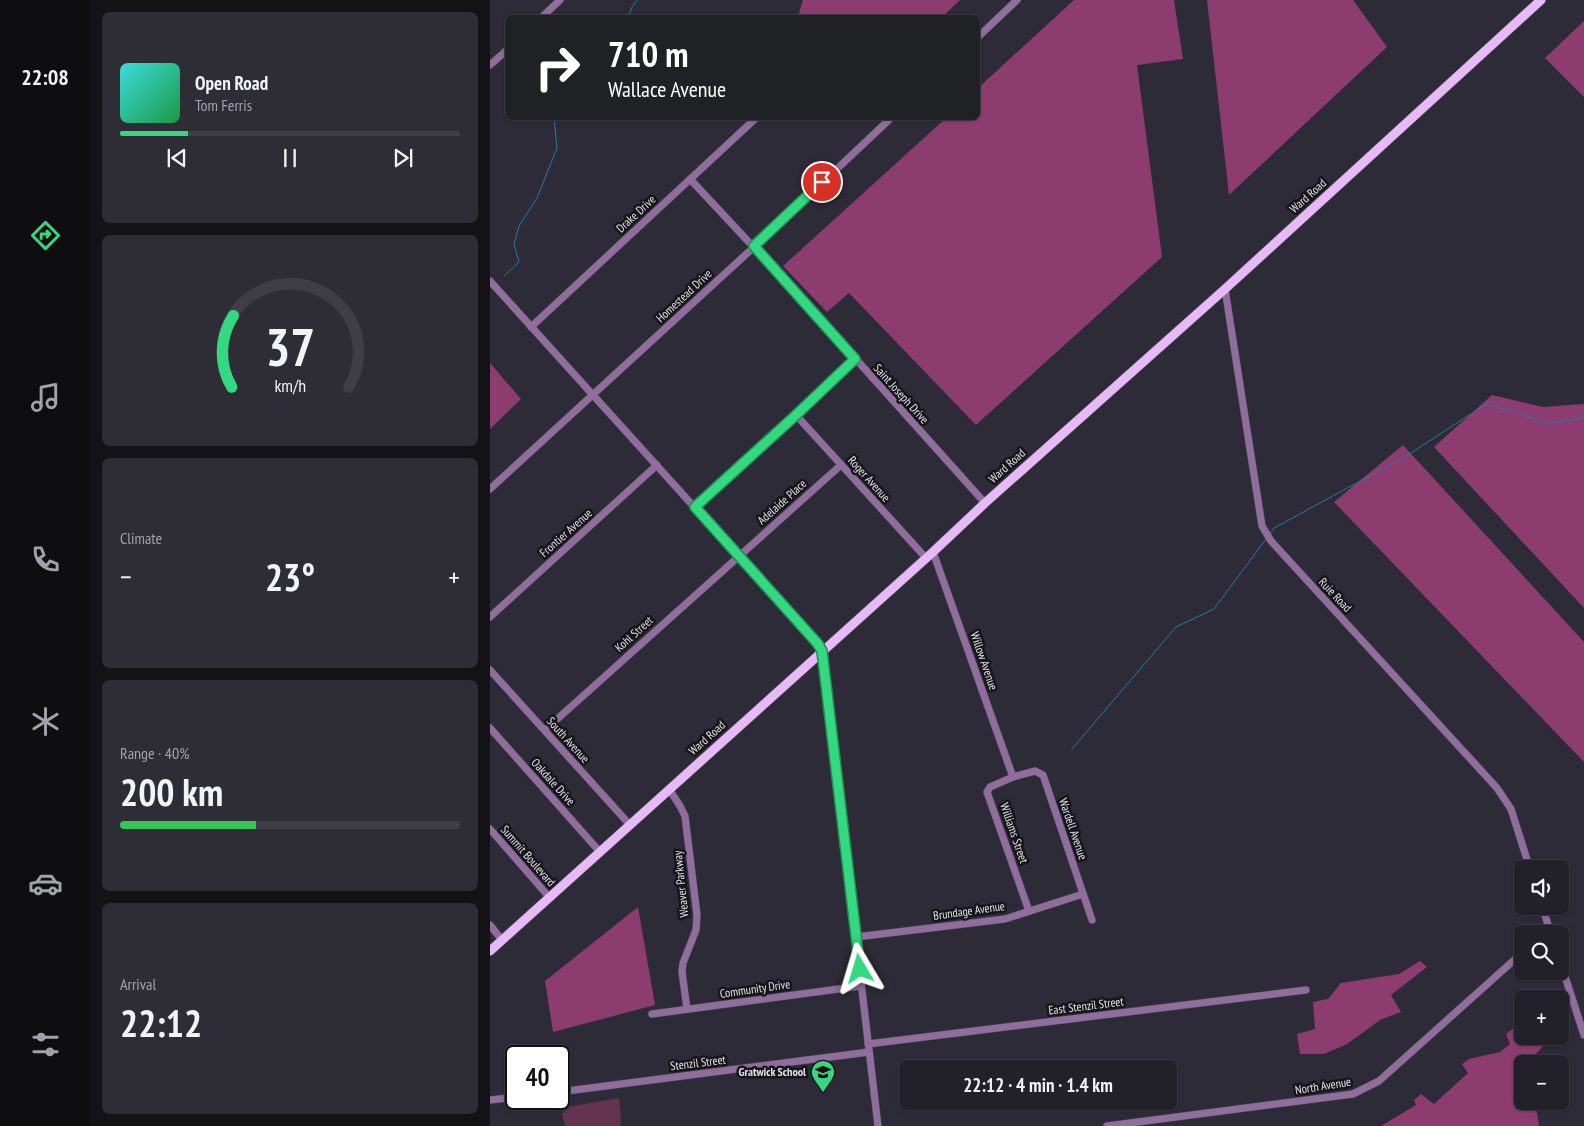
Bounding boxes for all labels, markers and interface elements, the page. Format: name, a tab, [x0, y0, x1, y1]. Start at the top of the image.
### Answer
text: 710 m	[608, 31, 689, 77]
icon: right	[525, 35, 590, 100]
text: 22:08	[21, 63, 69, 91]
text: Open Road	[195, 71, 268, 95]
text: Wallace Avenue	[608, 75, 726, 103]
text: Tom Ferris	[195, 95, 252, 115]
icon: previous	[163, 144, 191, 172]
icon: pause	[276, 144, 304, 172]
icon: next	[389, 144, 417, 172]
pin	[801, 161, 843, 203]
icon: arrive	[808, 168, 836, 196]
street label: Ward Road	[1286, 175, 1329, 216]
street label: Drake Drive	[613, 192, 658, 236]
icon: directions	[28, 218, 63, 253]
street label: Homestead Drive	[653, 266, 715, 325]
text: 37	[265, 313, 315, 380]
street label: Saint Joseph Drive	[871, 361, 932, 427]
text: km/h	[274, 374, 306, 397]
icon: music	[28, 380, 63, 415]
street label: Ward Road	[985, 445, 1028, 486]
street label: Roger Avenue	[845, 453, 894, 505]
street label: Adelaide Place	[754, 476, 809, 528]
street label: Frontier Avenue	[536, 505, 595, 560]
text: Climate	[120, 528, 162, 548]
icon: phone	[28, 542, 63, 577]
text: 23°	[265, 552, 315, 601]
text: −	[120, 558, 132, 595]
text: +	[448, 558, 460, 595]
street label: Ruie Road	[1316, 574, 1355, 615]
street label: Kohl Street	[612, 612, 656, 655]
street label: Willow Avenue	[967, 630, 1001, 692]
icon: climate	[28, 704, 63, 739]
street label: South Avenue	[544, 714, 593, 766]
street label: Ward Road	[685, 717, 728, 758]
text: Range · 40%	[120, 743, 189, 763]
street label: Oakdale Drive	[528, 755, 578, 808]
text: 200 km	[120, 767, 223, 816]
street label: Wardell Avenue	[1056, 796, 1091, 862]
street label: Williams Street	[997, 801, 1032, 866]
street label: Summit Boulevard	[498, 822, 559, 889]
street label: Weaver Parkway	[669, 849, 691, 918]
map controls	[1514, 860, 1569, 1110]
button: sound	[1514, 860, 1569, 915]
icon: car	[28, 866, 63, 901]
street label: Brundage Avenue	[932, 898, 1006, 923]
button: search	[1514, 925, 1569, 980]
position arrow	[833, 942, 885, 994]
text: Arrival	[120, 974, 156, 994]
street label: Community Drive	[719, 976, 791, 1001]
button: +	[1514, 990, 1569, 1045]
street label: East Stenzil Street	[1048, 993, 1125, 1018]
text: 22:12	[120, 998, 202, 1047]
icon: filters	[28, 1027, 63, 1062]
speed limit sign: 40	[505, 1045, 570, 1110]
street label: Stenzil Street	[669, 1052, 727, 1073]
button: −	[1514, 1055, 1569, 1110]
school or university icon: Gratwick School	[810, 1059, 836, 1093]
place label: Gratwick School	[739, 1064, 806, 1079]
text: 22:12 · 4 min · 1.4 km	[963, 1073, 1113, 1097]
street label: North Avenue	[1294, 1074, 1352, 1097]

